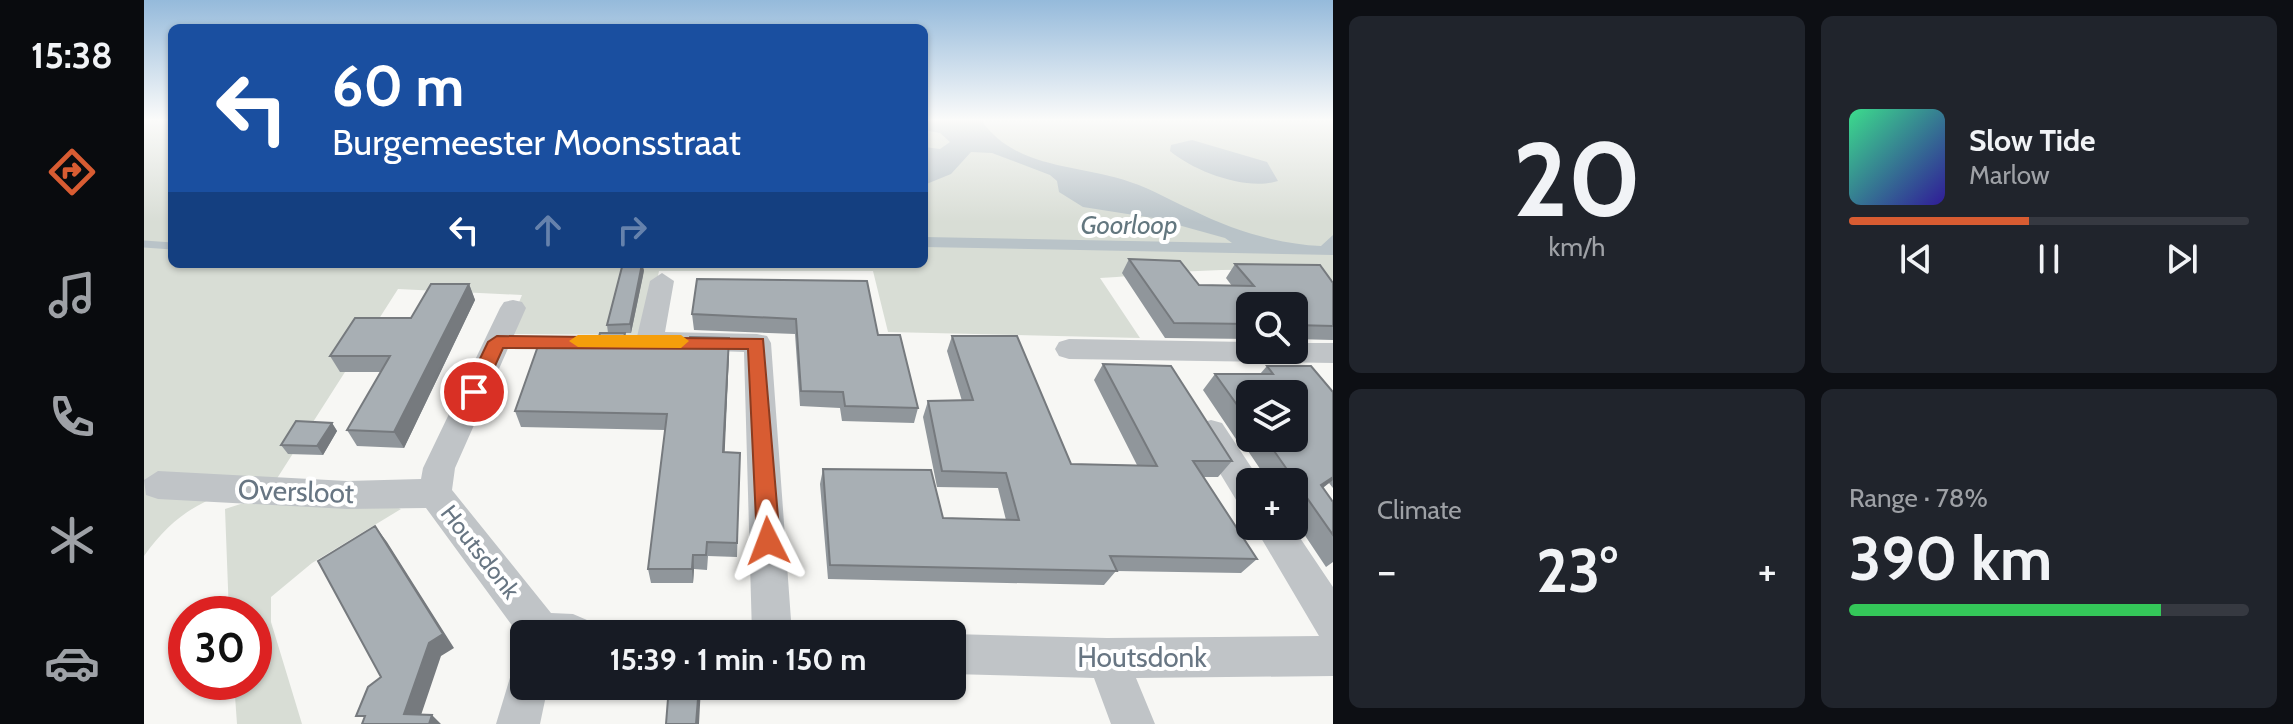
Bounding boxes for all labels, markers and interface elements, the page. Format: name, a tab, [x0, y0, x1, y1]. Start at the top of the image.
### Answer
text: 15:38	[31, 33, 113, 77]
text: 60 m	[332, 52, 464, 120]
icon: left	[200, 56, 304, 160]
text: 20	[1513, 116, 1641, 242]
text: Burgemeester Moonsstraat	[332, 120, 741, 164]
text: Slow Tide	[1969, 122, 2096, 159]
icon: directions	[44, 144, 100, 200]
text: Marlow	[1969, 159, 2050, 191]
icon: left	[442, 208, 486, 252]
icon: ahead	[526, 208, 570, 252]
icon: right	[610, 208, 654, 252]
water label: Goorloop	[1080, 209, 1178, 241]
text: km/h	[1549, 231, 1605, 263]
icon: previous	[1894, 237, 1938, 281]
icon: pause	[2027, 237, 2071, 281]
icon: next	[2160, 237, 2204, 281]
icon: music	[44, 267, 100, 323]
map controls	[1236, 292, 1308, 540]
button: search	[1236, 292, 1308, 364]
pin	[440, 358, 508, 426]
icon: arrive	[452, 370, 496, 414]
button: layers	[1236, 380, 1308, 452]
icon: phone	[44, 389, 100, 445]
button: +	[1236, 468, 1308, 540]
street label: Oversloot	[237, 472, 355, 510]
text: Range · 78%	[1849, 482, 1988, 514]
text: Climate	[1377, 494, 1462, 526]
street label: Houtsdonk	[435, 499, 526, 605]
position arrow	[726, 499, 810, 583]
icon: climate	[44, 512, 100, 568]
text: 390 km	[1849, 522, 2052, 595]
text: 23°	[1536, 534, 1618, 607]
text: −	[1377, 544, 1396, 597]
text: +	[1758, 544, 1777, 597]
speed limit sign: 30	[168, 596, 272, 700]
icon: car	[44, 635, 100, 691]
street label: Houtsdonk	[1077, 640, 1207, 674]
text: 15:39 · 1 min · 150 m	[610, 641, 866, 678]

